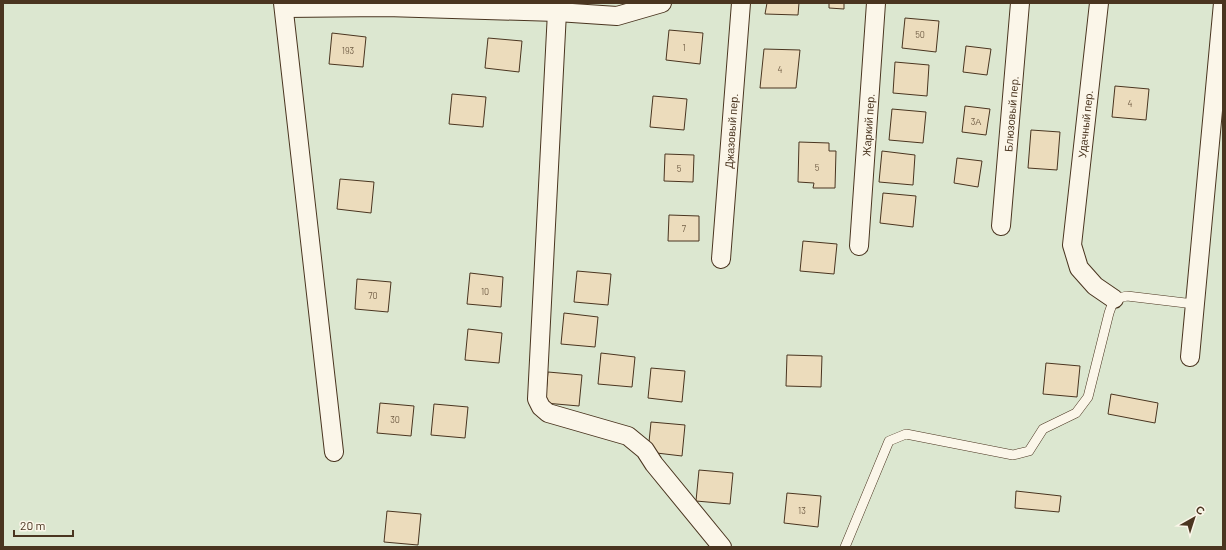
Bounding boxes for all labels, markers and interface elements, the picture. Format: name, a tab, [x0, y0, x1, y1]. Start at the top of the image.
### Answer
house number: 50	[915, 29, 925, 40]
house number: 1	[682, 42, 686, 53]
house number: 193	[342, 45, 355, 56]
house number: 4	[778, 64, 783, 75]
street label: Блюзовый пер.	[1001, 76, 1021, 152]
street label: Удачный пер.	[1075, 90, 1095, 158]
street label: Джазовый пер.	[722, 93, 740, 169]
street label: Жаркий пер.	[859, 93, 877, 157]
house number: 4	[1128, 98, 1133, 109]
house number: 3А	[971, 116, 981, 127]
house number: 5	[815, 162, 820, 173]
house number: 5	[677, 163, 682, 174]
house number: 7	[682, 223, 687, 234]
house number: 10	[481, 286, 489, 297]
house number: 70	[368, 290, 378, 301]
house number: 30	[390, 414, 400, 425]
north arrow	[1174, 498, 1214, 538]
text: С	[1193, 502, 1208, 517]
house number: 13	[798, 505, 806, 516]
scale bar	[14, 512, 73, 538]
text: 20 m	[20, 518, 46, 532]

